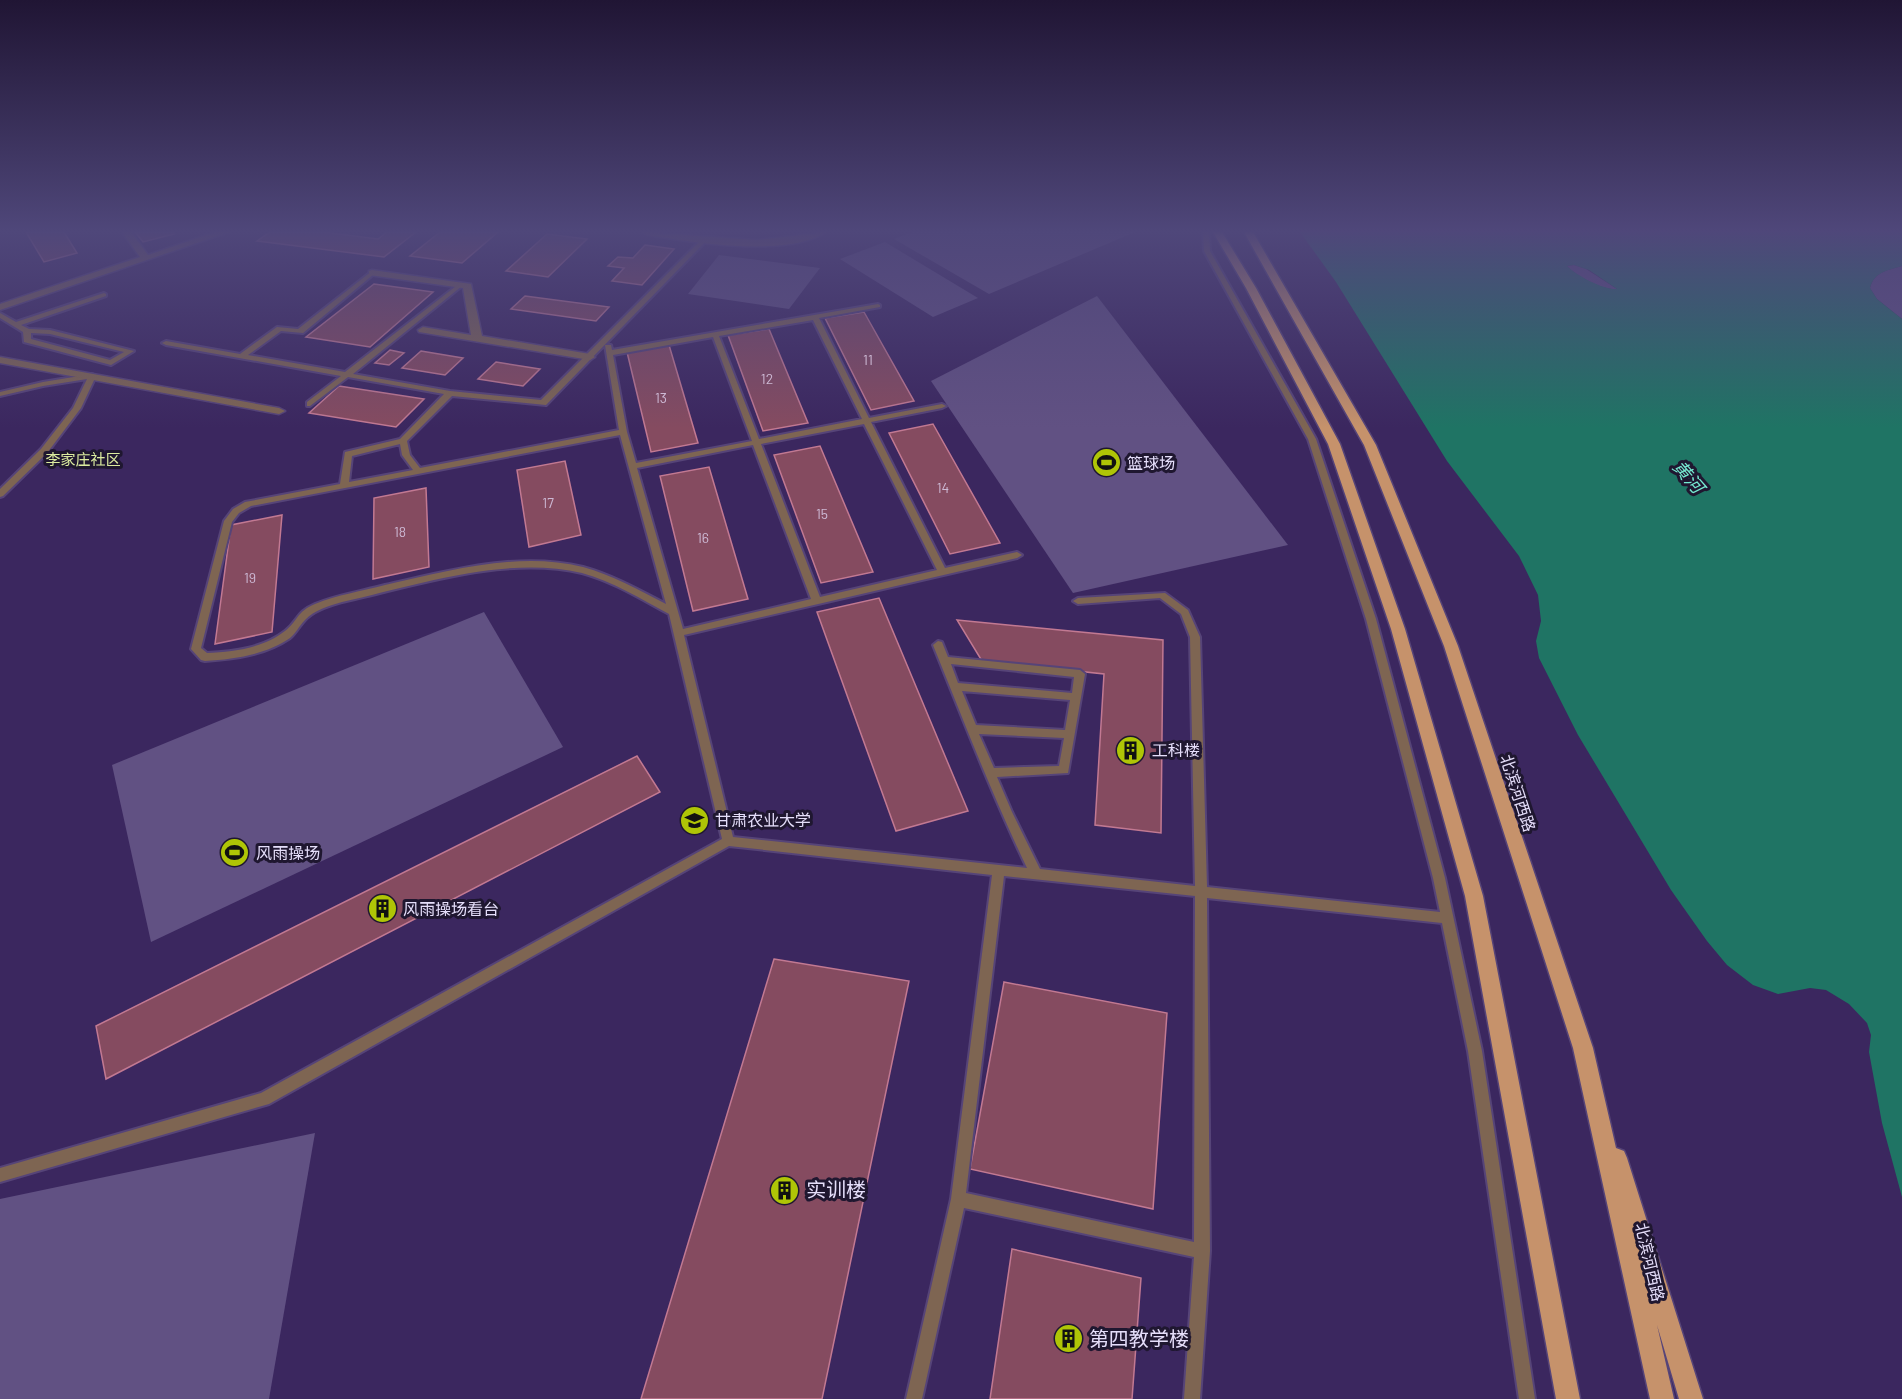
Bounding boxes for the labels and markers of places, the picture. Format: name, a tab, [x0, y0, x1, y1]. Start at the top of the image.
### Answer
sports icon: 篮球场	[1090, 447, 1122, 479]
place label: 篮球场	[1127, 453, 1175, 472]
building icon: 工科楼	[1115, 734, 1147, 766]
place label: 工科楼	[1152, 740, 1200, 759]
school or university icon: 甘肃农业大学	[678, 804, 710, 836]
place label: 甘肃农业大学	[715, 810, 811, 829]
sports icon: 风雨操场	[219, 837, 251, 869]
place label: 风雨操场	[256, 843, 320, 862]
building icon: 风雨操场看台	[366, 893, 398, 925]
place label: 风雨操场看台	[403, 899, 499, 918]
building icon: 实训楼	[769, 1174, 801, 1206]
place label: 实训楼	[806, 1177, 866, 1201]
building icon: 第四教学楼	[1052, 1323, 1084, 1355]
place label: 第四教学楼	[1089, 1326, 1189, 1350]

